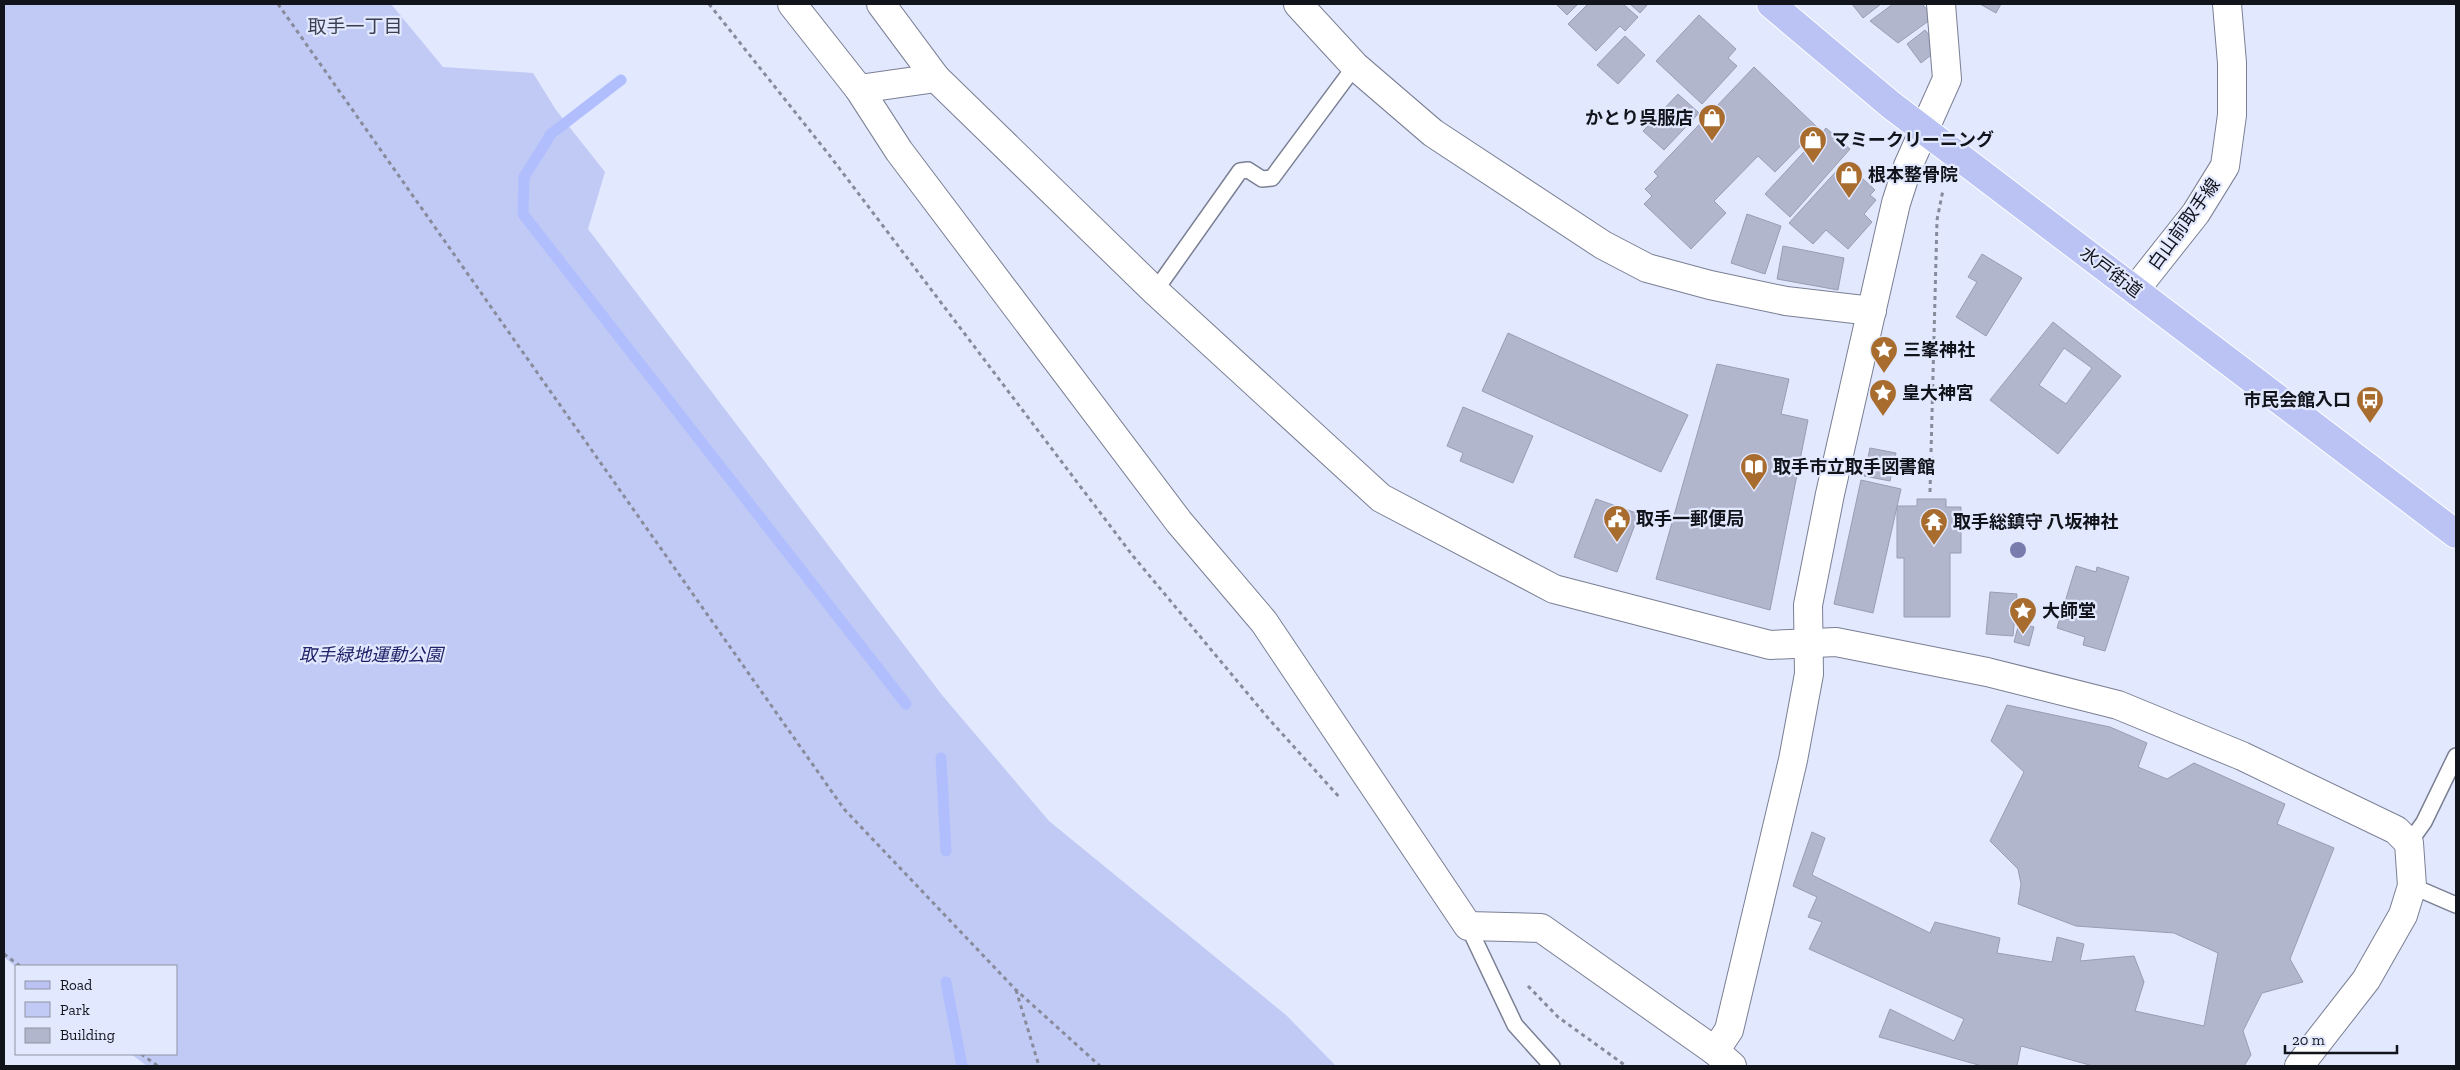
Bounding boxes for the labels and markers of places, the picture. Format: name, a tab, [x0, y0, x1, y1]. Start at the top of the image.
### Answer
shop icon: かとり呉服店	[1697, 103, 1727, 142]
place label: かとり呉服店	[1585, 107, 1693, 129]
shop icon: マミークリーニング	[1798, 125, 1828, 164]
place label: マミークリーニング	[1832, 129, 1994, 151]
shop icon: 根本整骨院	[1834, 160, 1864, 199]
place label: 根本整骨院	[1868, 164, 1958, 186]
place icon: 三峯神社	[1869, 335, 1899, 374]
place label: 三峯神社	[1903, 339, 1975, 361]
place icon: 皇大神宮	[1868, 378, 1898, 417]
place label: 皇大神宮	[1902, 382, 1974, 404]
bus stop icon: 市民会館入口	[2355, 385, 2385, 424]
place label: 市民会館入口	[2243, 389, 2351, 411]
library icon: 取手市立取手図書館	[1739, 452, 1769, 491]
place label: 取手市立取手図書館	[1773, 456, 1935, 478]
public building icon: 取手一郵便局	[1602, 504, 1632, 543]
temple icon: 取手総鎮守 八坂神社	[1919, 507, 1949, 546]
place label: 取手一郵便局	[1636, 508, 1744, 530]
place label: 取手総鎮守 八坂神社	[1953, 511, 2118, 533]
place icon: 大師堂	[2008, 596, 2038, 635]
place label: 大師堂	[2042, 600, 2096, 622]

